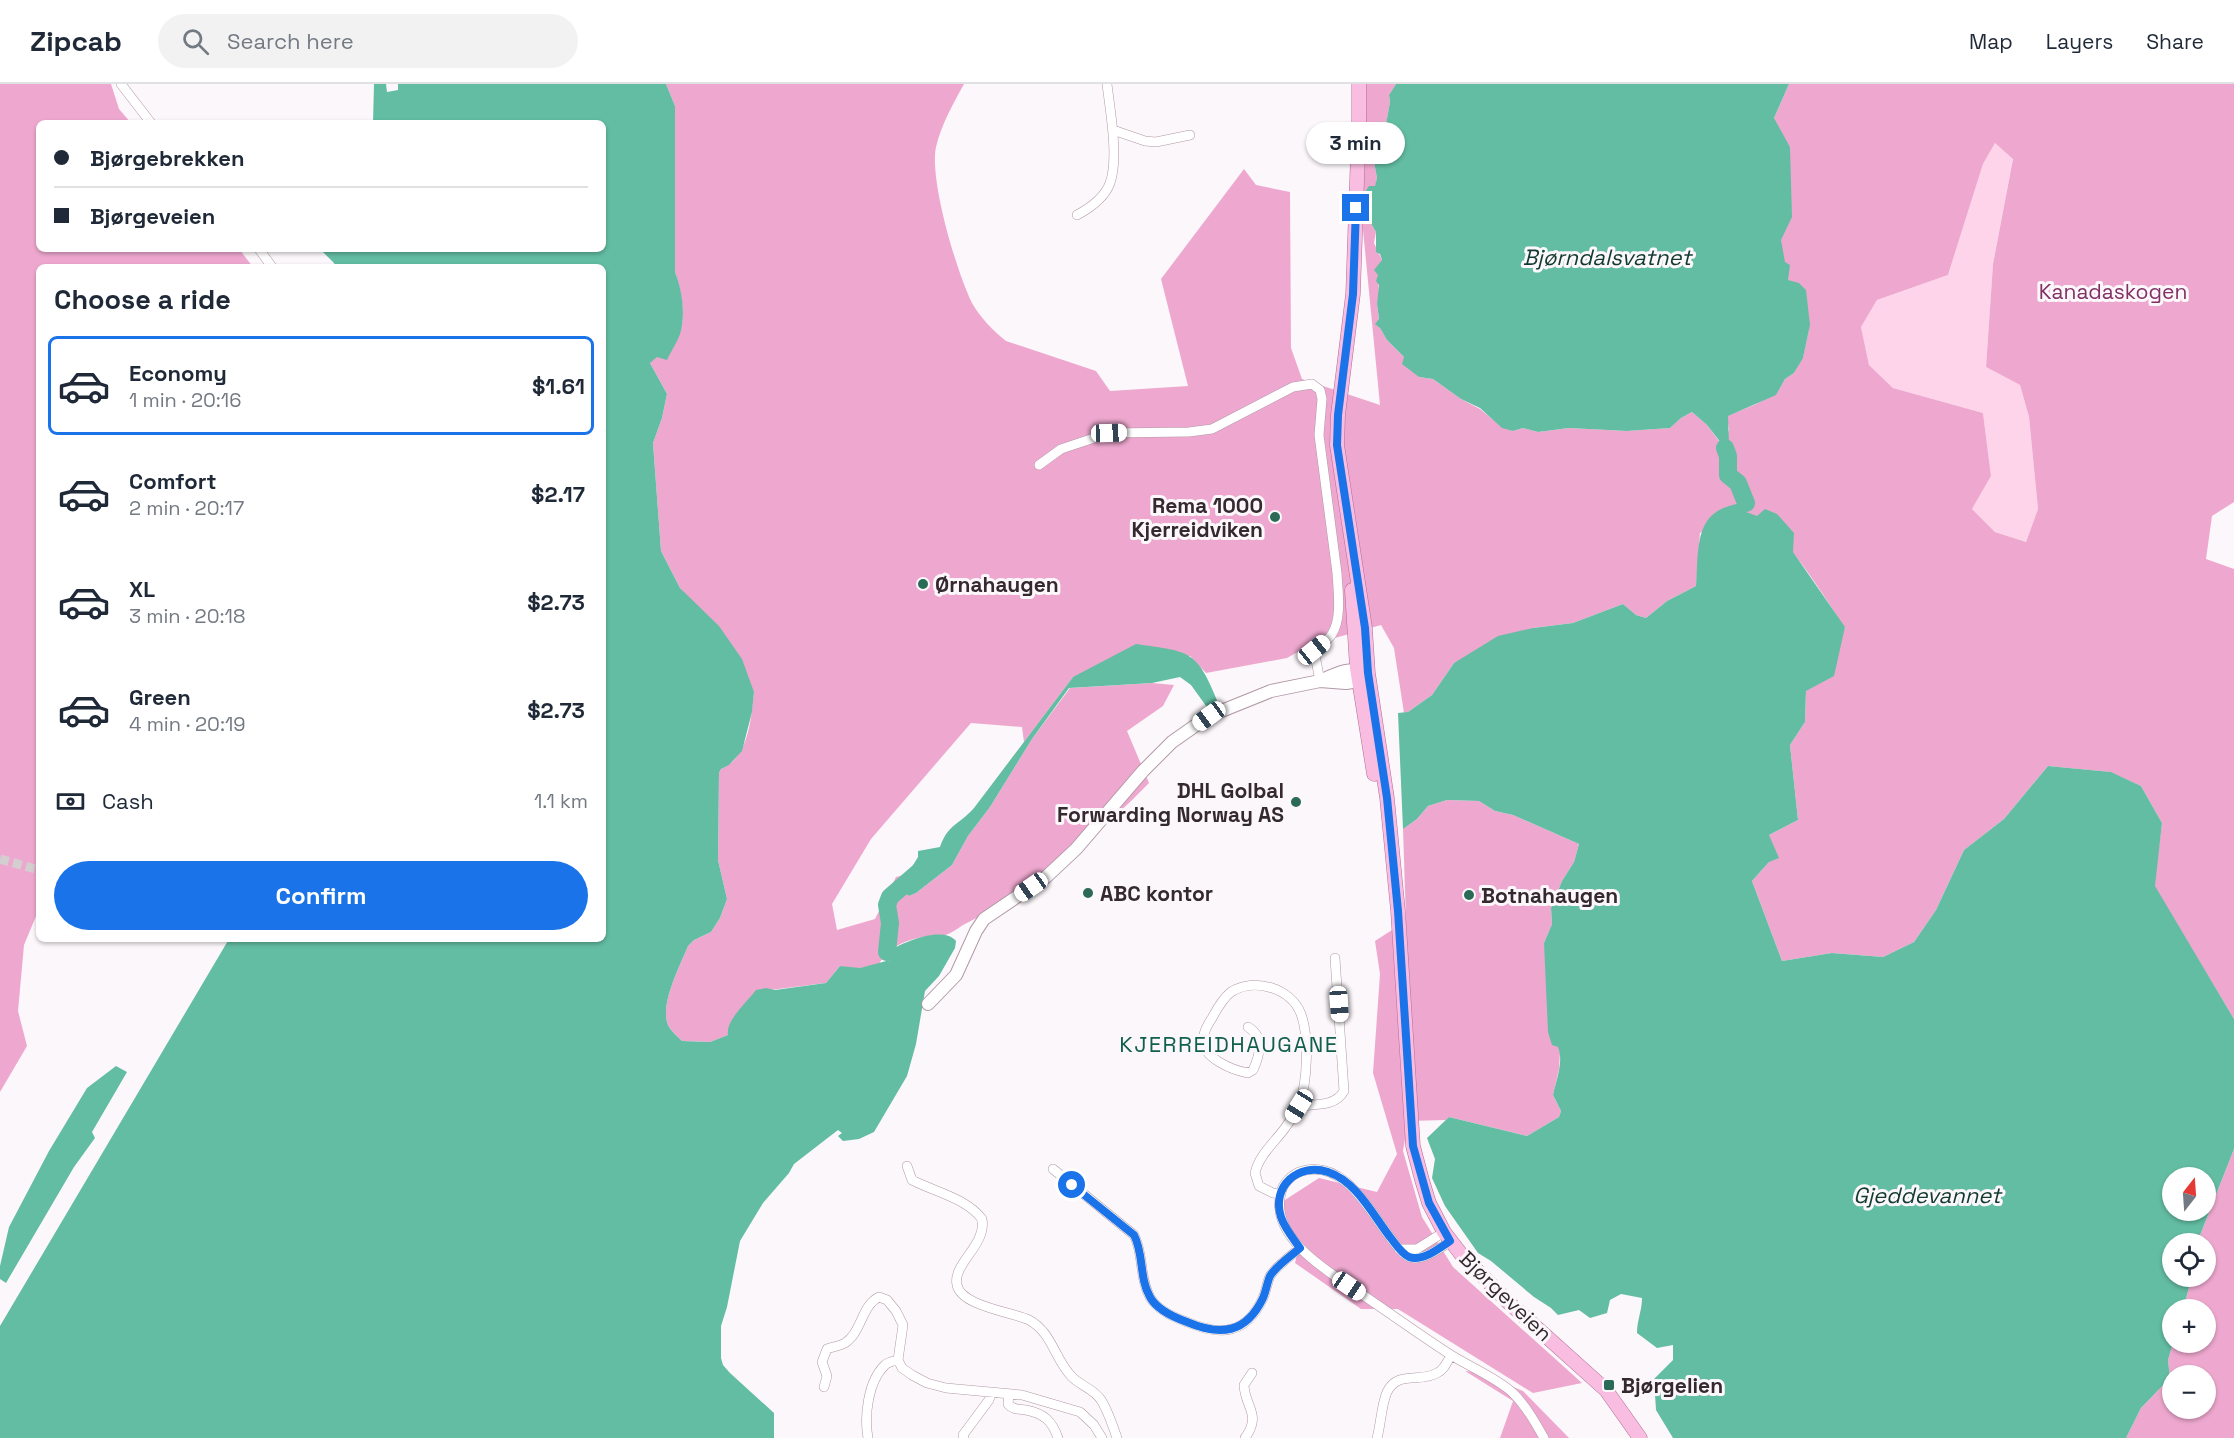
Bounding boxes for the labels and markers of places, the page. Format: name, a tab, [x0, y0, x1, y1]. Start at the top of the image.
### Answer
place label: Rema 1000 Kjerreidviken	[1131, 492, 1263, 543]
marker: Rema 1000 Kjerreidviken	[1268, 510, 1282, 524]
place label: Ørnahaugen	[935, 571, 1059, 598]
marker: Ørnahaugen	[916, 577, 930, 591]
place label: DHL Golbal Forwarding Norway AS	[1057, 777, 1284, 828]
marker: DHL Golbal Forwarding Norway AS	[1289, 795, 1303, 809]
place label: ABC kontor	[1100, 880, 1213, 907]
place label: Botnahaugen	[1481, 882, 1618, 909]
marker: ABC kontor	[1081, 886, 1095, 900]
marker: Botnahaugen	[1462, 888, 1476, 902]
place label: Bjørgelien	[1621, 1372, 1723, 1399]
marker: Bjørgelien	[1602, 1378, 1616, 1392]

